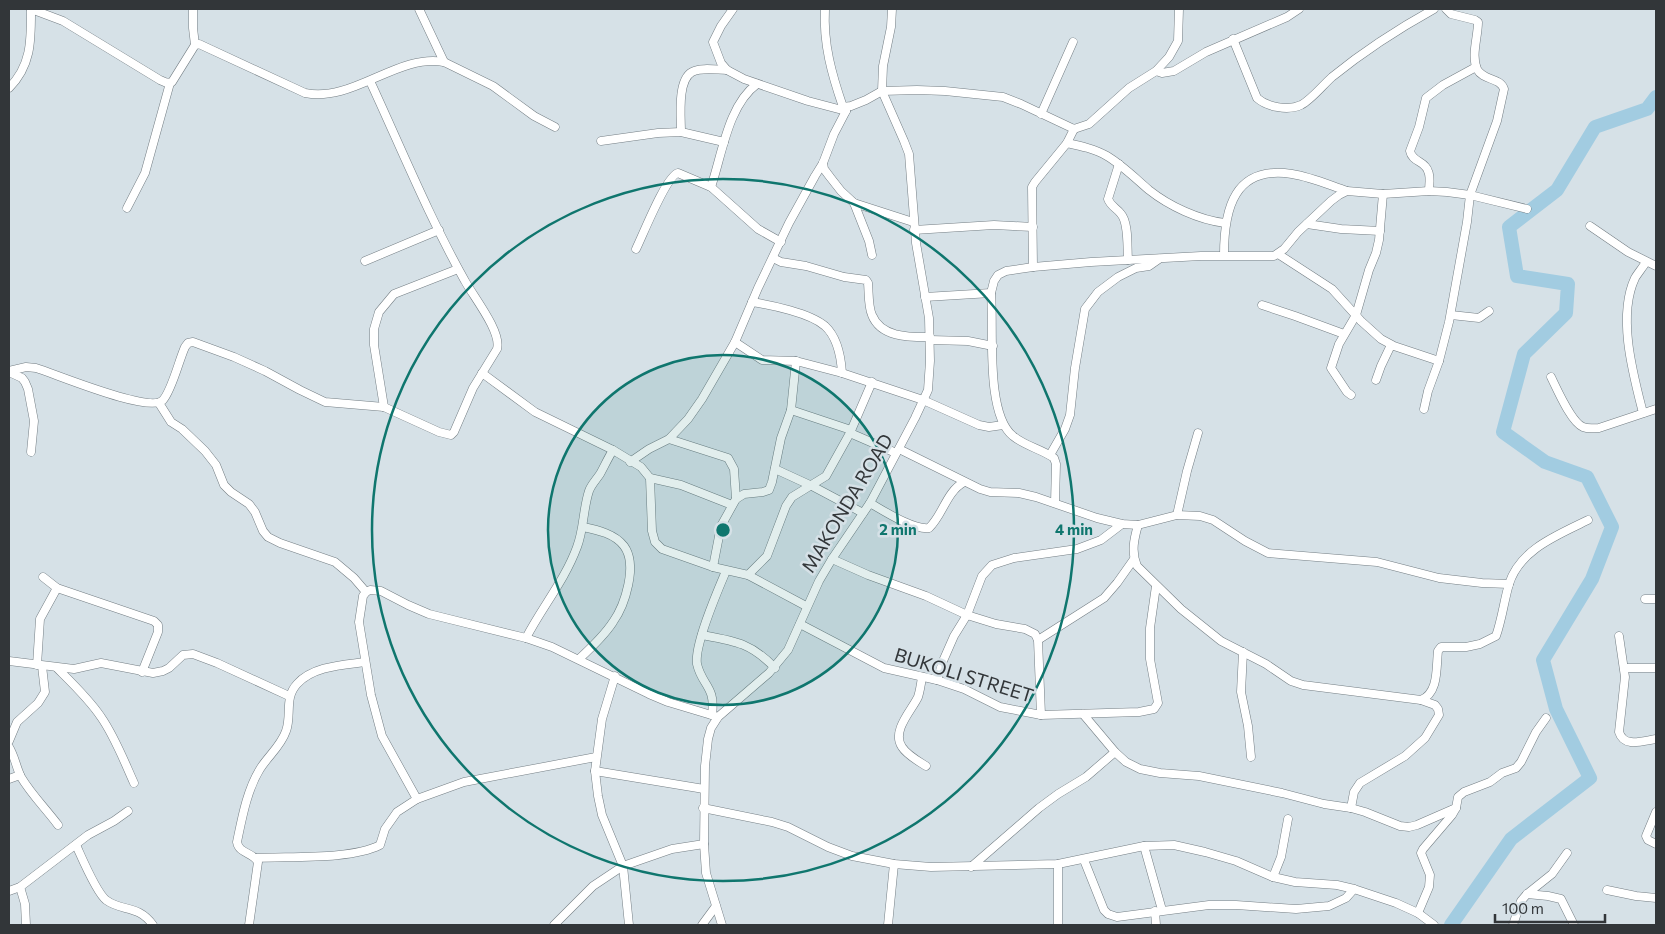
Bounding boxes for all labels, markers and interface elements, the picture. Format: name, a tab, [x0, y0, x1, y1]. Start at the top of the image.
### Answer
street label: MAKONDA ROAD	[796, 429, 897, 576]
text: 2 min	[879, 520, 917, 538]
text: 4 min	[1055, 520, 1093, 538]
centre of rings	[714, 521, 732, 539]
street label: BUKOLI STREET	[892, 642, 1036, 707]
scale bar	[1495, 892, 1605, 924]
text: 100 m	[1502, 899, 1544, 917]

